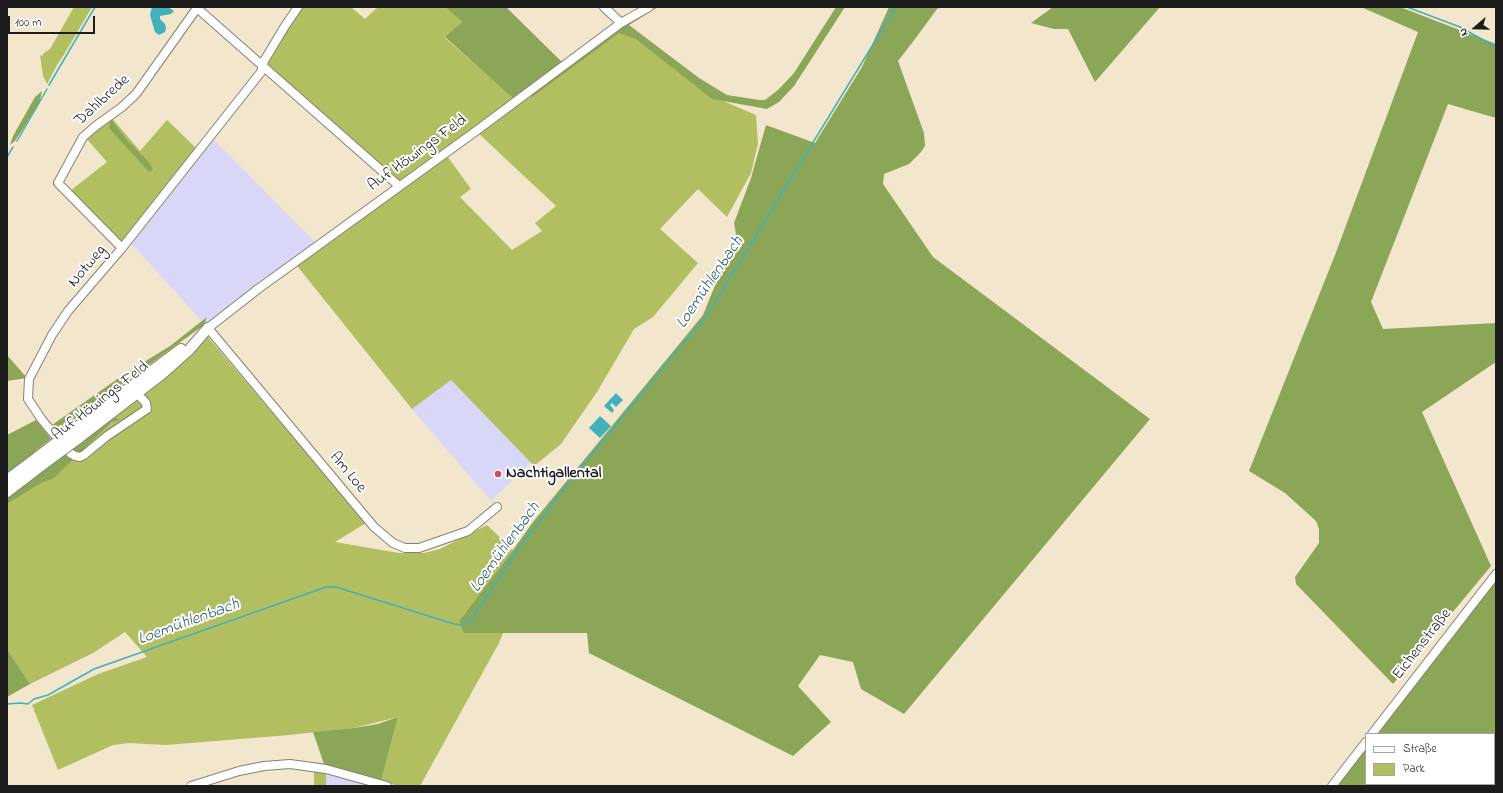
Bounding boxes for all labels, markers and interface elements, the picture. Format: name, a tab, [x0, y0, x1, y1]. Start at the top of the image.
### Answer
scale bar	[10, 8, 97, 34]
north arrow	[1455, 8, 1495, 48]
text: 100 m	[15, 14, 42, 32]
text: N	[1455, 26, 1473, 38]
street label: Dahlbrede	[72, 71, 134, 131]
street label: Auf Höwings Feld	[365, 112, 471, 196]
water label: Loemühlenbach	[673, 233, 749, 333]
street label: Notweg	[65, 242, 111, 292]
street label: Auf Höwings Feld	[49, 358, 153, 446]
street label: Am Loe	[324, 449, 370, 497]
place label: Nachtigallental	[506, 464, 601, 484]
marker: Nachtigallental	[493, 469, 503, 479]
water label: Loemühlenbach	[467, 499, 545, 597]
water label: Loemühlenbach	[136, 595, 242, 651]
street label: Eichenstraße	[1389, 606, 1457, 684]
legend	[1365, 733, 1495, 785]
text: Straße	[1403, 740, 1437, 758]
text: Park	[1403, 760, 1425, 778]

